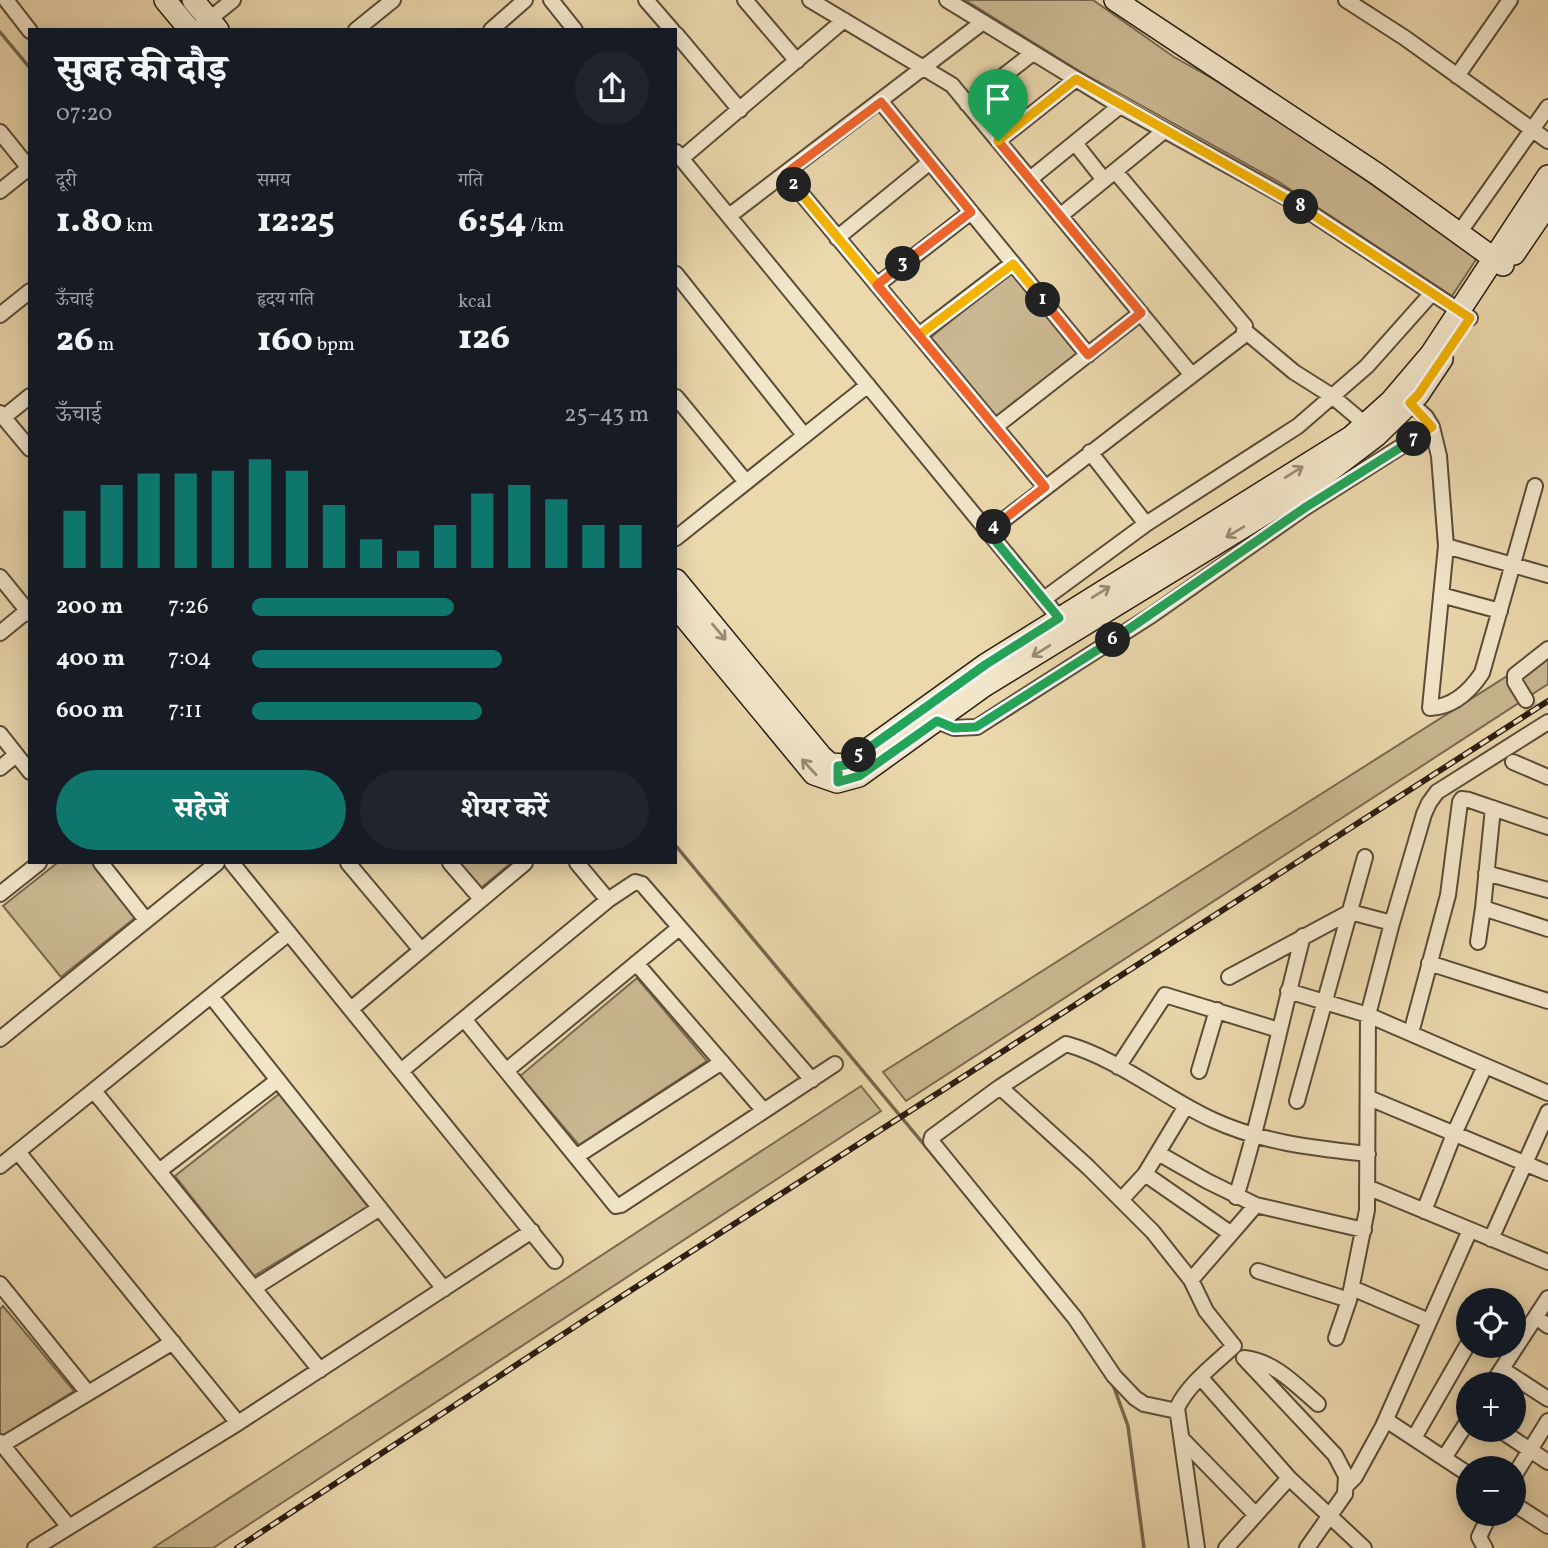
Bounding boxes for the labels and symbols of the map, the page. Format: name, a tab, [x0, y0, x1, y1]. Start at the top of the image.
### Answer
pin	[968, 69, 1028, 141]
pin: 2	[776, 168, 812, 202]
pin: 8	[1284, 190, 1318, 224]
pin: 3	[886, 246, 920, 282]
pin: 1	[1026, 282, 1060, 318]
pin: 7	[1396, 422, 1432, 457]
one-way arrow	[1283, 464, 1303, 478]
pin: 4	[976, 510, 1012, 544]
one-way arrow	[1225, 525, 1245, 539]
one-way arrow	[1091, 585, 1110, 600]
pin: 6	[1096, 622, 1130, 658]
one-way arrow	[711, 623, 727, 641]
one-way arrow	[1032, 644, 1052, 658]
pin: 5	[842, 738, 876, 772]
one-way arrow	[801, 759, 818, 776]

